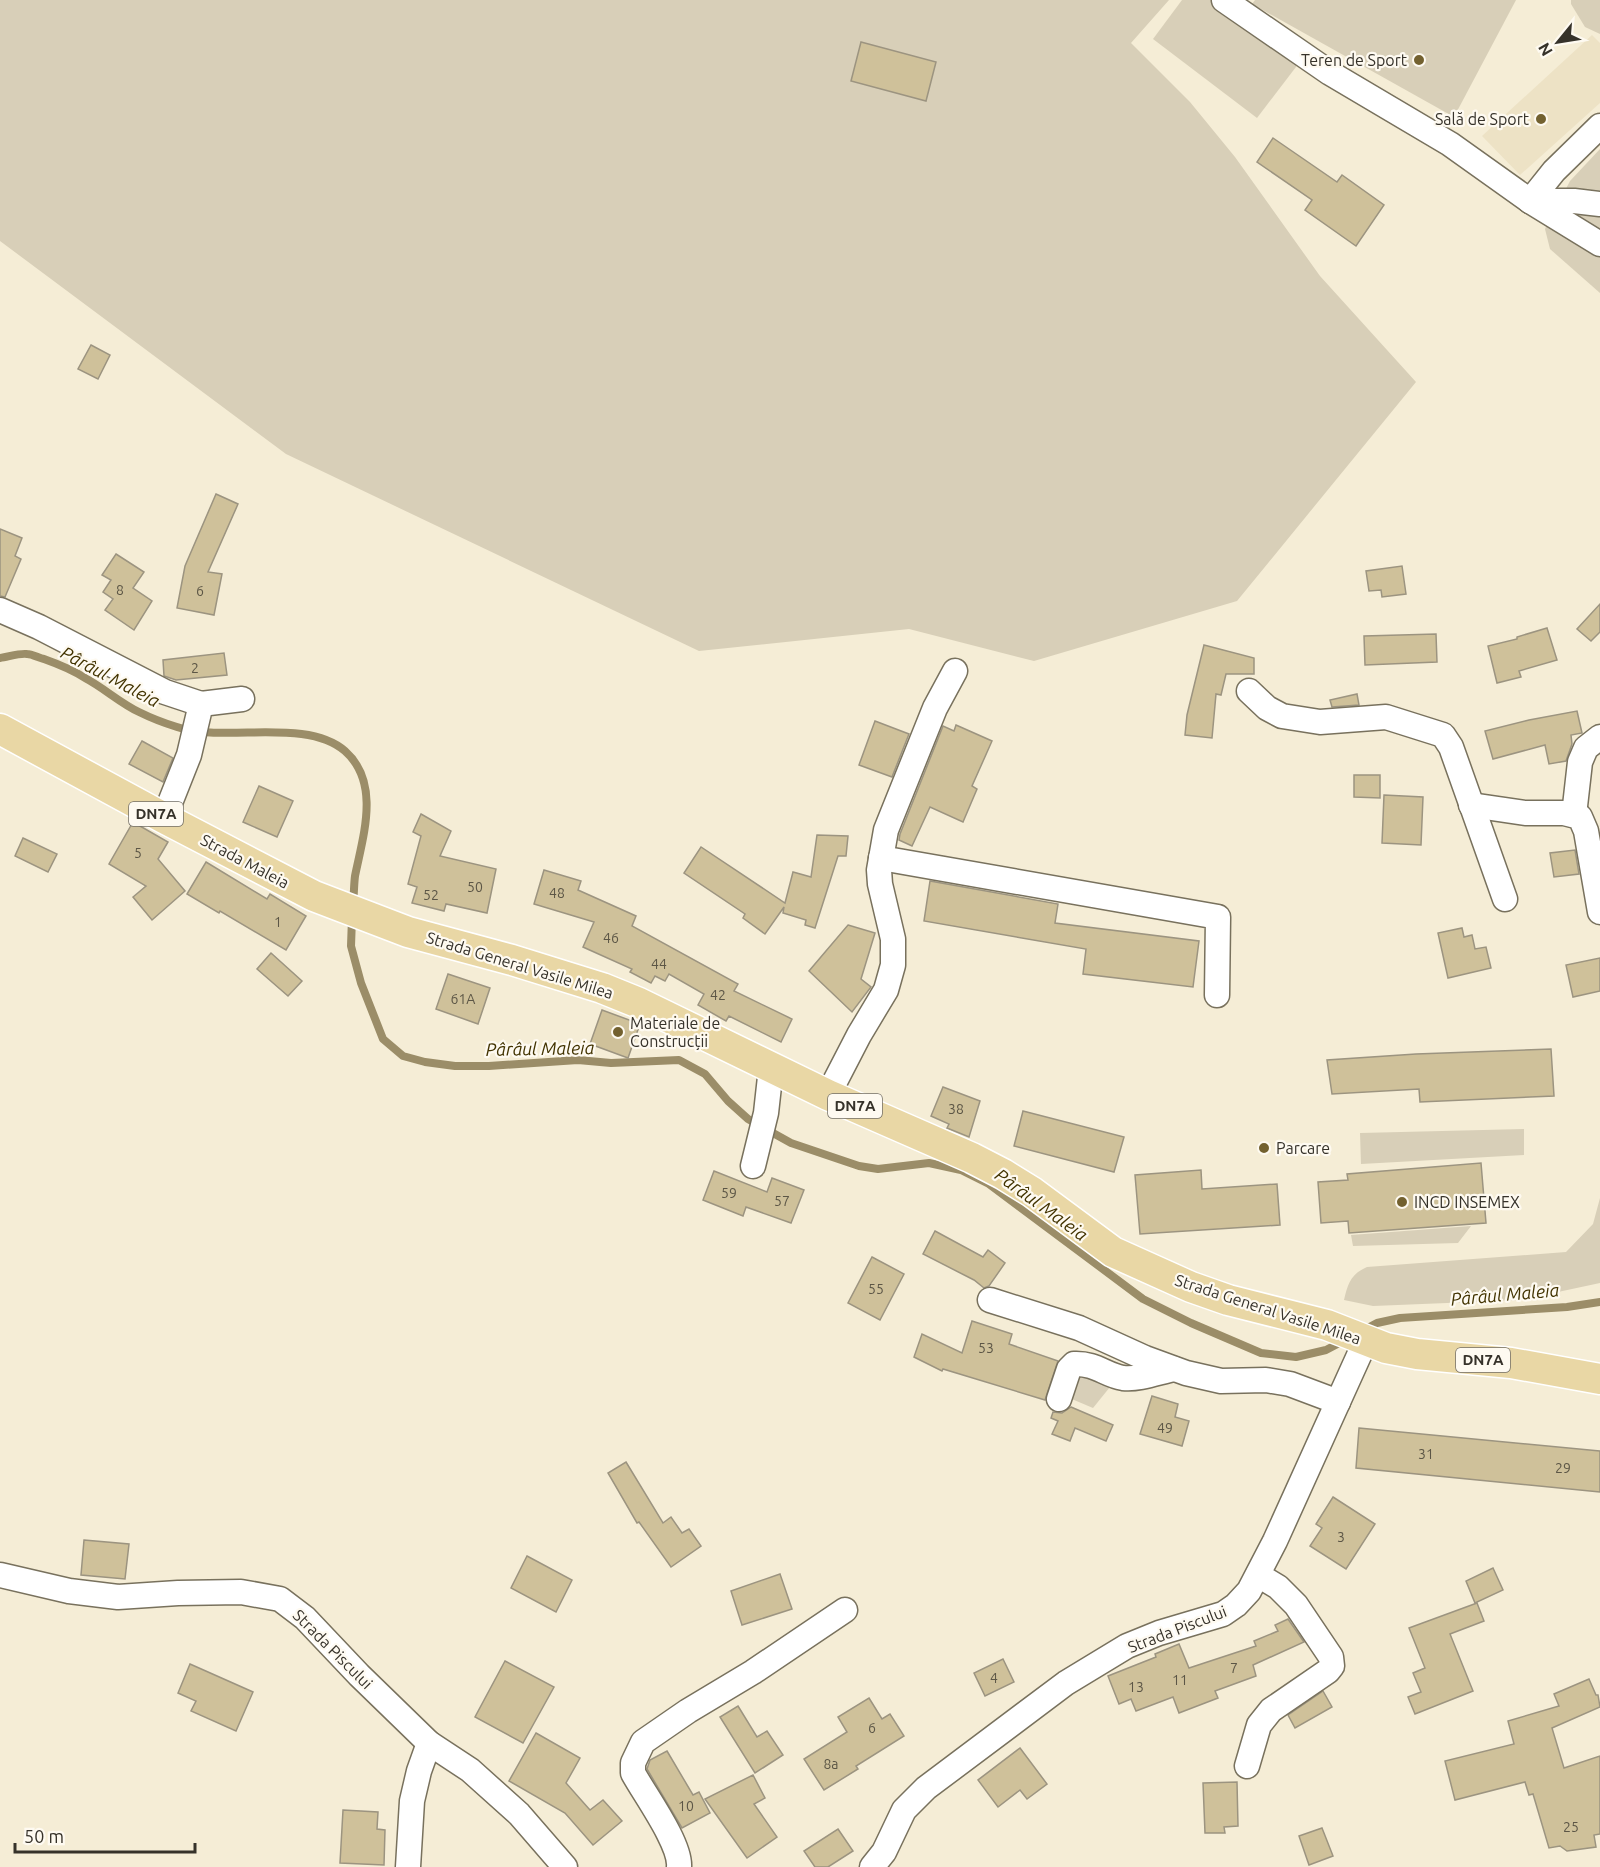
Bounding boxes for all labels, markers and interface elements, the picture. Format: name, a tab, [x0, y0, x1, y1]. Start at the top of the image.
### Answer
north arrow	[1528, 12, 1588, 72]
text: N	[1534, 40, 1556, 59]
place label: Teren de Sport	[1301, 51, 1408, 69]
marker: Teren de Sport	[1412, 53, 1426, 67]
place label: Sală de Sport	[1435, 110, 1530, 128]
marker: Sală de Sport	[1534, 112, 1548, 126]
house number: 8	[116, 582, 124, 598]
house number: 6	[196, 583, 204, 599]
water label: Pârâul Maleia	[58, 642, 163, 711]
house number: 2	[191, 660, 199, 676]
road number: DN7A	[129, 802, 183, 826]
street label: Strada Maleia	[198, 830, 292, 892]
house number: 5	[134, 845, 142, 861]
house number: 50	[467, 879, 483, 895]
house number: 48	[549, 885, 565, 901]
house number: 52	[423, 887, 439, 903]
house number: 1	[274, 914, 282, 930]
street label: Strada General Vasile Milea	[424, 928, 616, 1002]
house number: 46	[603, 930, 619, 946]
house number: 44	[651, 956, 667, 972]
house number: 42	[710, 987, 726, 1003]
house number: 61A	[451, 991, 475, 1007]
place label: Materiale de Construcții	[630, 1014, 720, 1050]
marker: Materiale de Construcții	[611, 1025, 625, 1039]
water label: Pârâul Maleia	[485, 1037, 595, 1059]
road number: DN7A	[828, 1094, 882, 1118]
house number: 38	[948, 1101, 964, 1117]
place label: Parcare	[1276, 1139, 1330, 1157]
marker: Parcare	[1257, 1141, 1271, 1155]
water label: Pârâul Maleia	[992, 1164, 1092, 1244]
house number: 59	[721, 1185, 737, 1201]
house number: 57	[774, 1193, 790, 1209]
place label: INCD INSEMEX	[1414, 1193, 1520, 1211]
marker: INCD INSEMEX	[1395, 1195, 1409, 1209]
street label: Strada General Vasile Milea	[1173, 1270, 1363, 1348]
water label: Pârâul Maleia	[1450, 1279, 1560, 1309]
house number: 55	[868, 1281, 884, 1297]
house number: 53	[978, 1340, 994, 1356]
road number: DN7A	[1456, 1348, 1510, 1372]
house number: 49	[1157, 1420, 1173, 1436]
house number: 31	[1418, 1446, 1434, 1462]
house number: 29	[1555, 1460, 1571, 1476]
house number: 3	[1337, 1529, 1345, 1545]
street label: Strada Piscului	[1125, 1602, 1229, 1656]
street label: Strada Piscului	[290, 1606, 376, 1692]
house number: 7	[1230, 1660, 1238, 1676]
house number: 4	[990, 1670, 998, 1686]
house number: 11	[1172, 1672, 1188, 1688]
house number: 13	[1128, 1679, 1144, 1695]
house number: 6	[868, 1720, 876, 1736]
house number: 8a	[823, 1756, 839, 1772]
house number: 10	[678, 1798, 694, 1814]
scale bar	[15, 1816, 195, 1854]
house number: 25	[1563, 1819, 1579, 1835]
text: 50 m	[24, 1826, 64, 1846]

